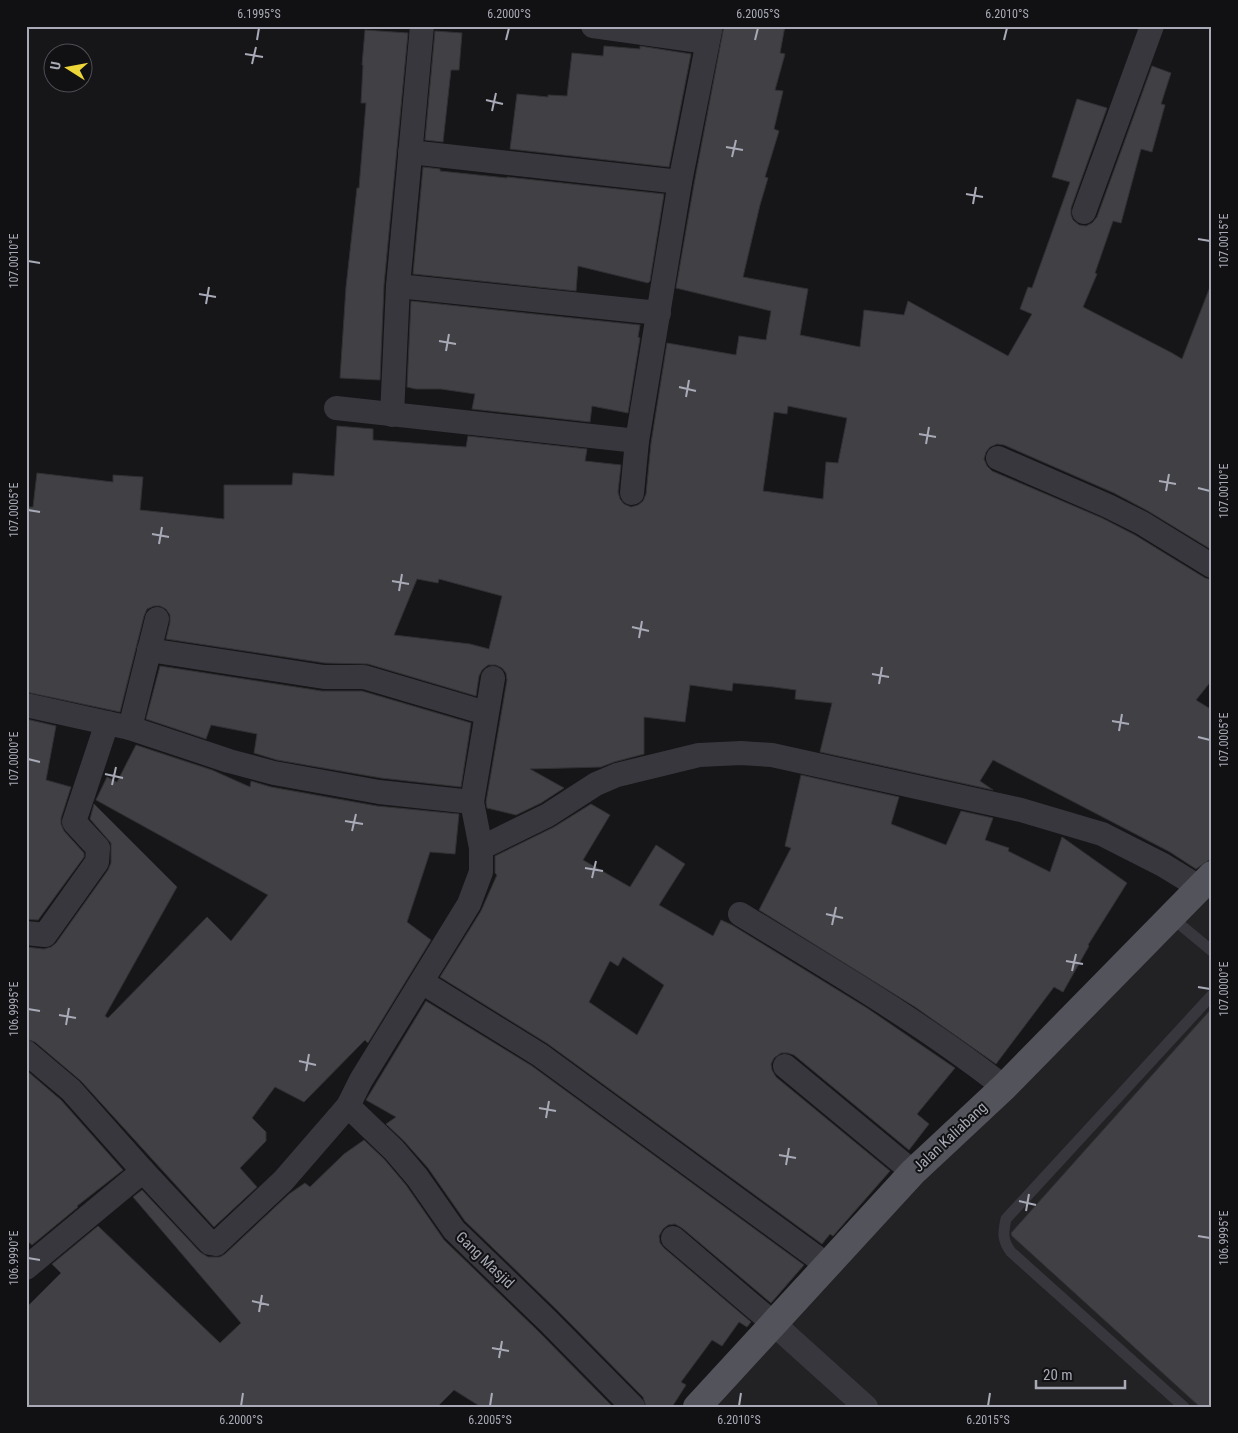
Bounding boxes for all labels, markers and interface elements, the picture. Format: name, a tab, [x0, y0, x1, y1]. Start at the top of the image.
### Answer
text: 6.1995°S	[237, 7, 281, 21]
text: 6.2000°S	[487, 7, 531, 21]
text: 6.2005°S	[736, 7, 780, 21]
text: 6.2010°S	[985, 7, 1029, 21]
north arrow	[42, 42, 92, 92]
text: U	[47, 60, 64, 71]
text: 107.0015°E	[1217, 213, 1231, 269]
text: 107.0010°E	[7, 233, 21, 289]
text: 107.0010°E	[1217, 463, 1231, 519]
text: 107.0005°E	[7, 482, 21, 538]
text: 107.0005°E	[1217, 712, 1231, 768]
text: 107.0000°E	[7, 731, 21, 787]
text: 107.0000°E	[1217, 961, 1231, 1017]
text: 106.9995°E	[7, 981, 21, 1037]
street label: Jalan Kaliabang	[909, 1098, 991, 1176]
text: 106.9995°E	[1217, 1210, 1231, 1266]
street label: Gang Masjid	[452, 1228, 518, 1292]
text: 106.9990°E	[7, 1230, 21, 1286]
scale bar	[1036, 1358, 1124, 1390]
text: 20 m	[1043, 1366, 1073, 1384]
text: 6.2000°S	[219, 1413, 263, 1427]
text: 6.2005°S	[468, 1413, 512, 1427]
text: 6.2010°S	[717, 1413, 761, 1427]
text: 6.2015°S	[966, 1413, 1010, 1427]

